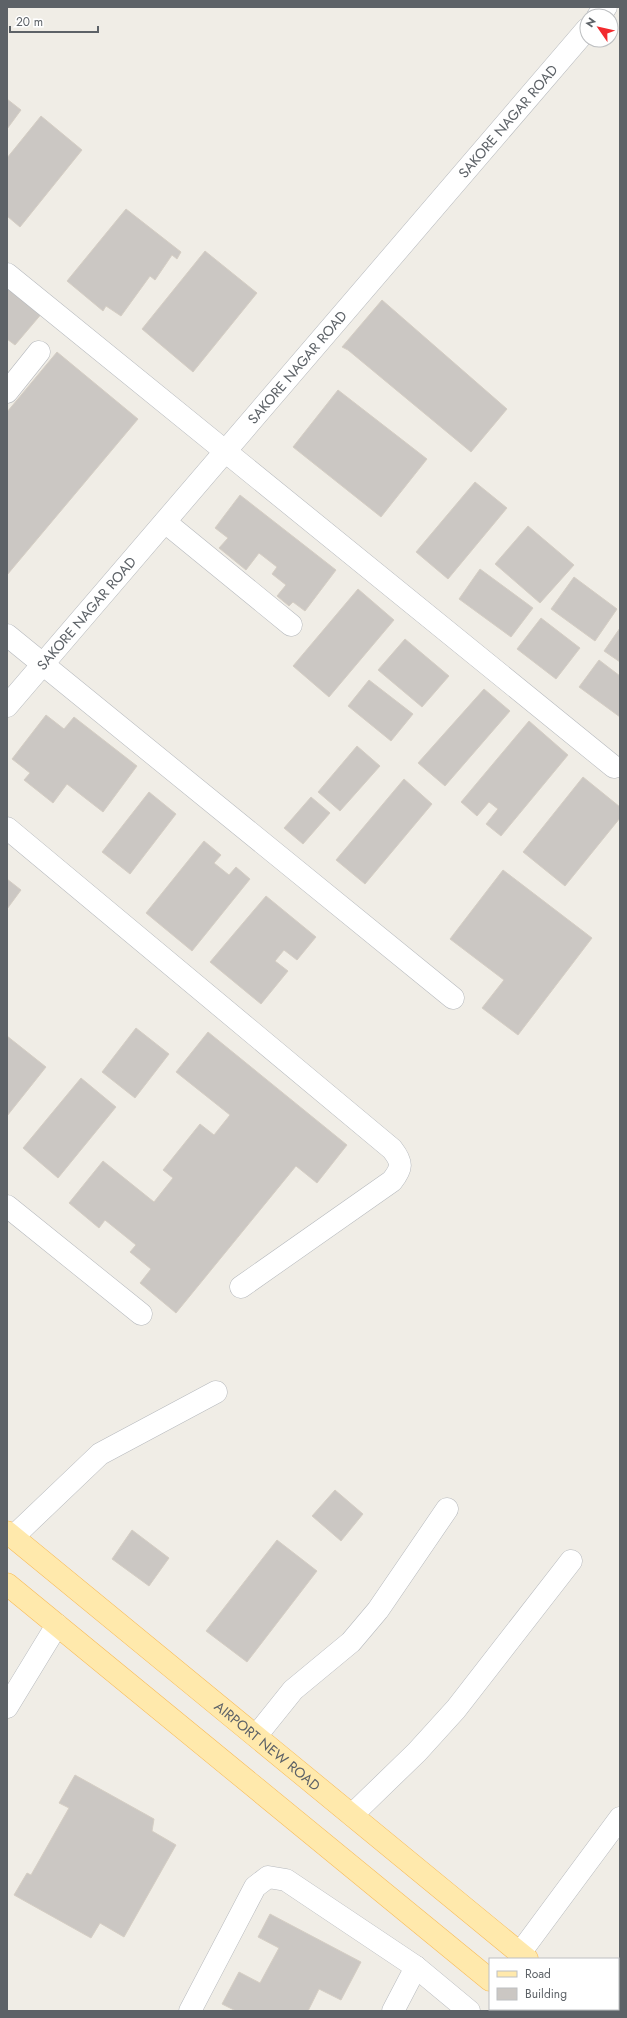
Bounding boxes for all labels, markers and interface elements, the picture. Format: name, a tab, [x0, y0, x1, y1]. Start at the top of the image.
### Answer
scale bar	[10, 8, 98, 34]
north arrow	[579, 8, 619, 48]
text: 20 m	[16, 13, 43, 31]
text: N	[582, 14, 600, 31]
street label: SAKORE NAGAR ROAD	[454, 60, 562, 182]
street label: SAKORE NAGAR ROAD	[243, 306, 351, 428]
street label: SAKORE NAGAR ROAD	[32, 552, 141, 674]
street label: AIRPORT NEW ROAD	[210, 1696, 325, 1795]
legend	[489, 1958, 619, 2010]
text: Road	[525, 1965, 551, 1983]
text: Building	[525, 1985, 567, 2003]

